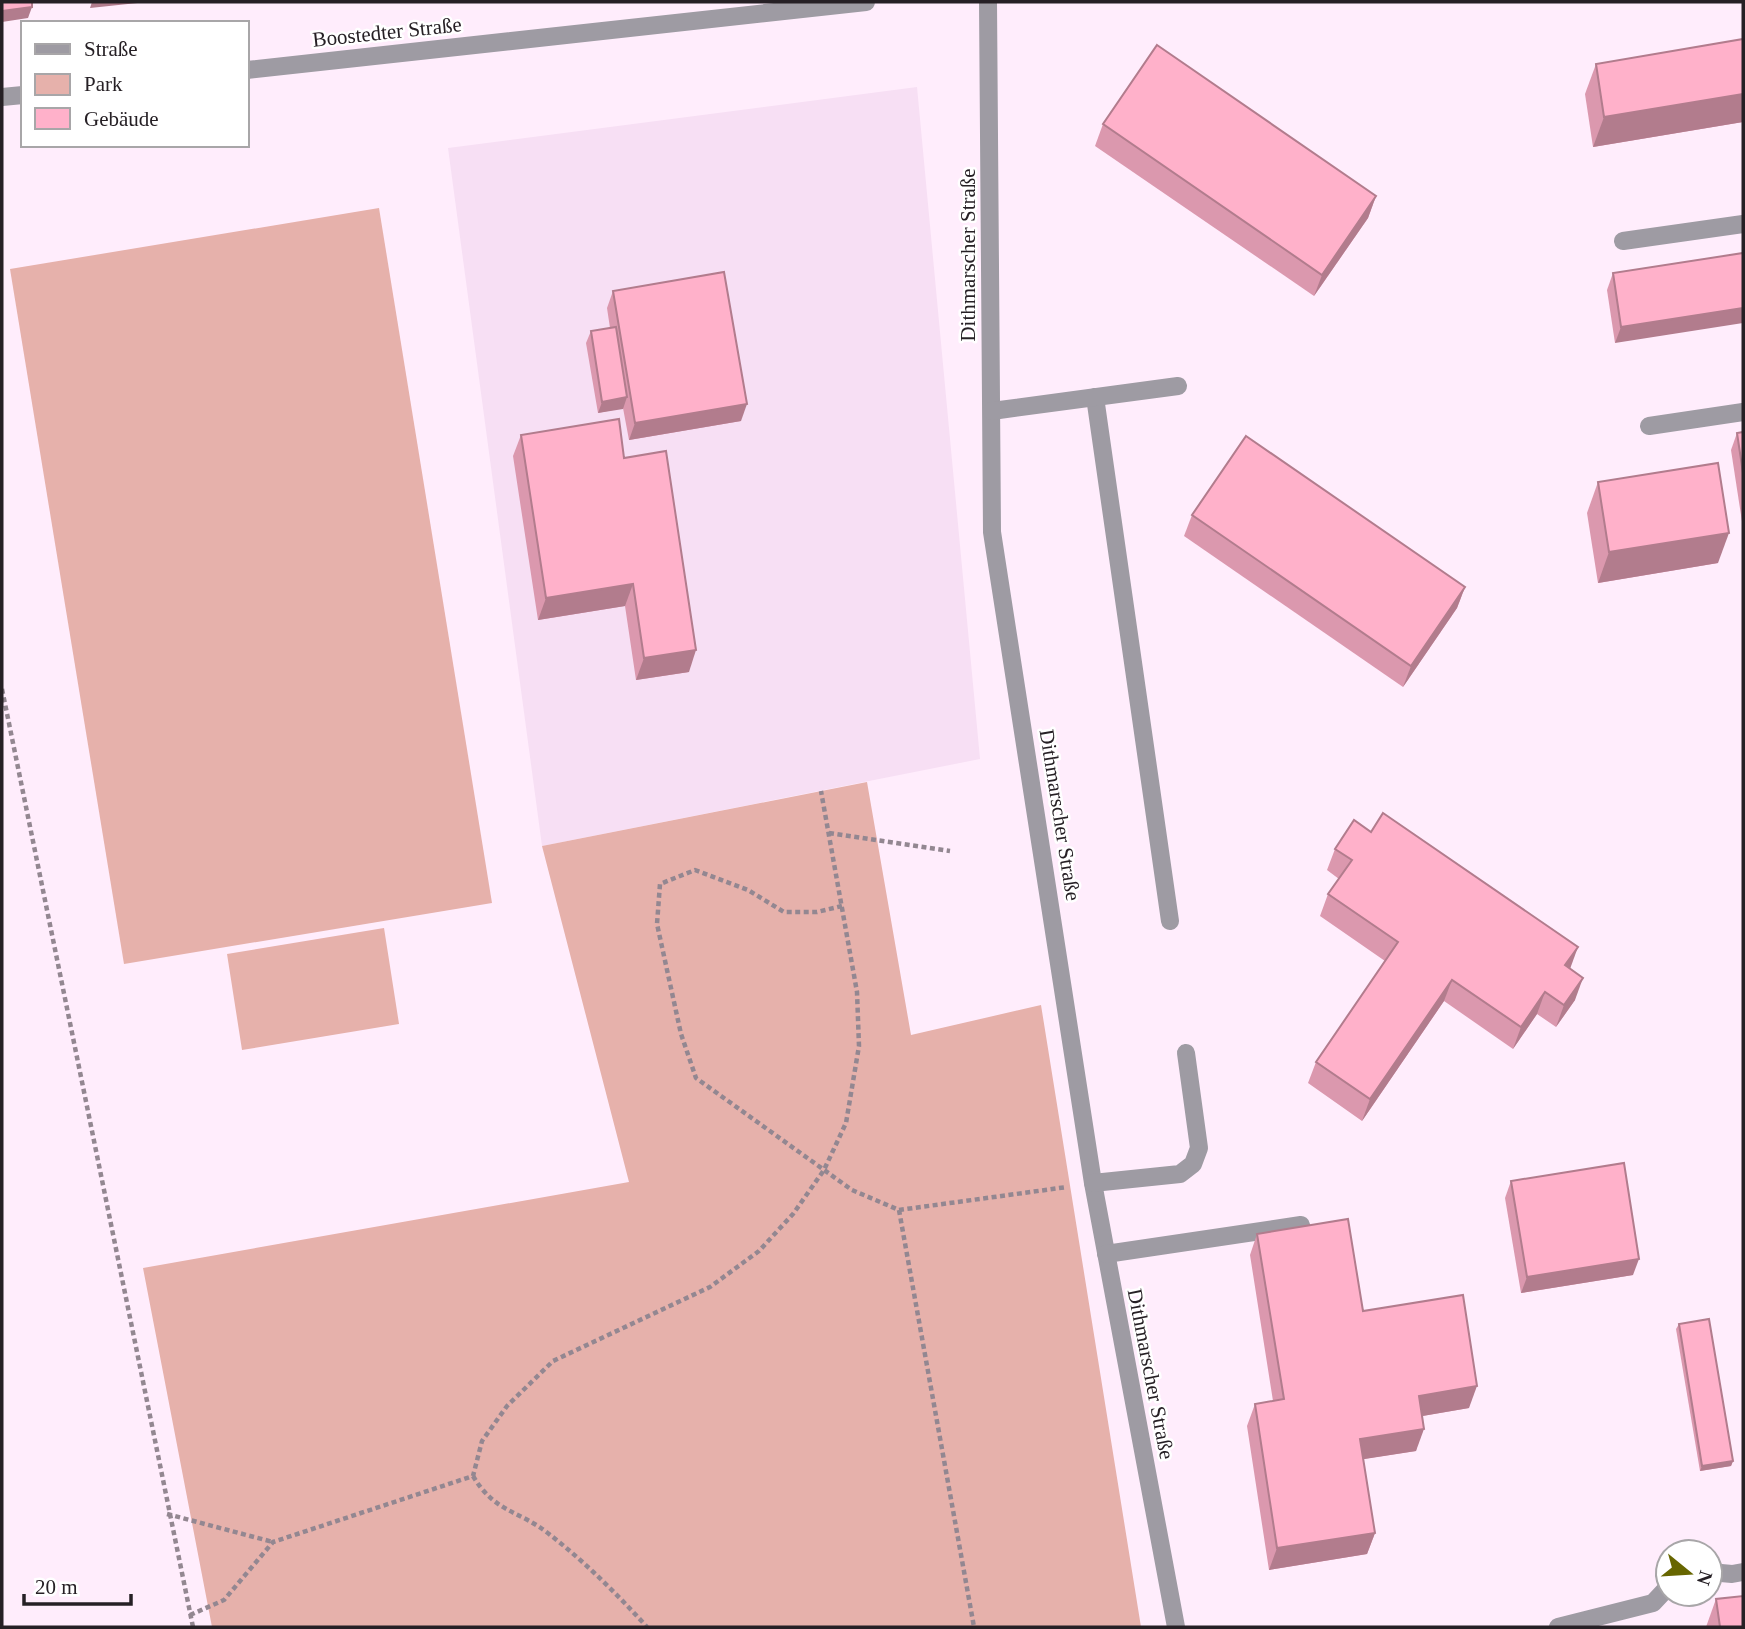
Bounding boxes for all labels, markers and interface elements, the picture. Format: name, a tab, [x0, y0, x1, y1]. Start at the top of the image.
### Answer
street label: Boostedter Straße	[311, 12, 463, 52]
legend	[21, 21, 248, 147]
text: Straße	[84, 37, 138, 61]
text: Park	[84, 72, 123, 96]
text: Gebäude	[84, 107, 159, 131]
street label: Dithmarscher Straße	[956, 168, 980, 342]
street label: Dithmarscher Straße	[1035, 728, 1085, 902]
street label: Dithmarscher Straße	[1123, 1287, 1179, 1461]
north arrow	[1654, 1538, 1724, 1608]
scale bar	[24, 1562, 131, 1606]
text: N	[1693, 1568, 1717, 1588]
text: 20 m	[35, 1575, 78, 1599]

